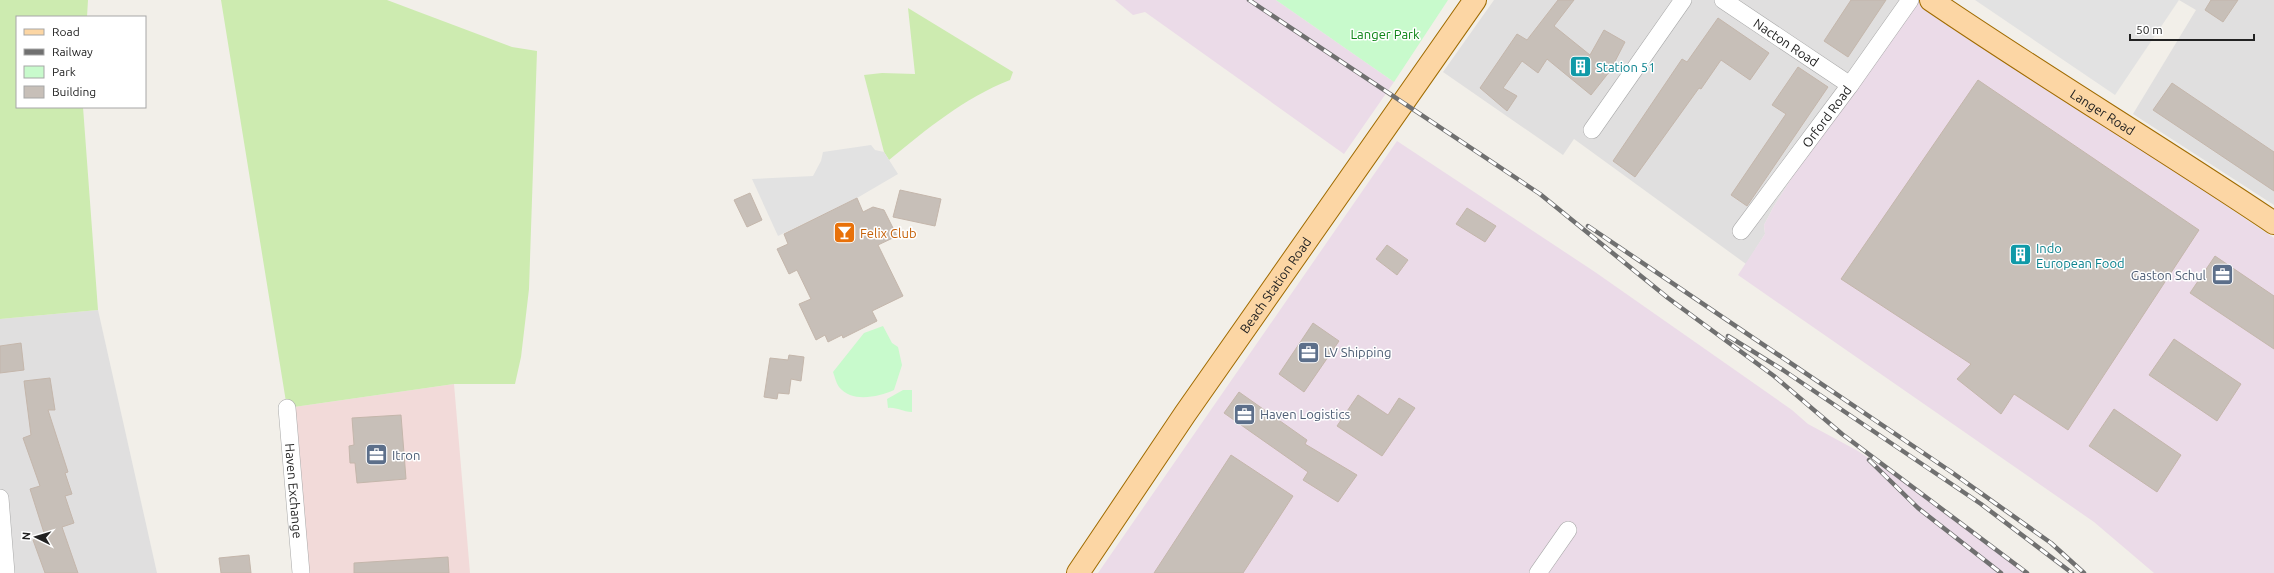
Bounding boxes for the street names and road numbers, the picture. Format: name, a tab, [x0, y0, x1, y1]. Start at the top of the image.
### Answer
street label: Nacton Road	[1751, 16, 1821, 69]
street label: Orford Road	[1799, 83, 1854, 150]
street label: Langer Road	[2068, 86, 2137, 138]
street label: Beach Station Road	[1237, 235, 1314, 336]
street label: Haven Exchange	[283, 442, 305, 539]

